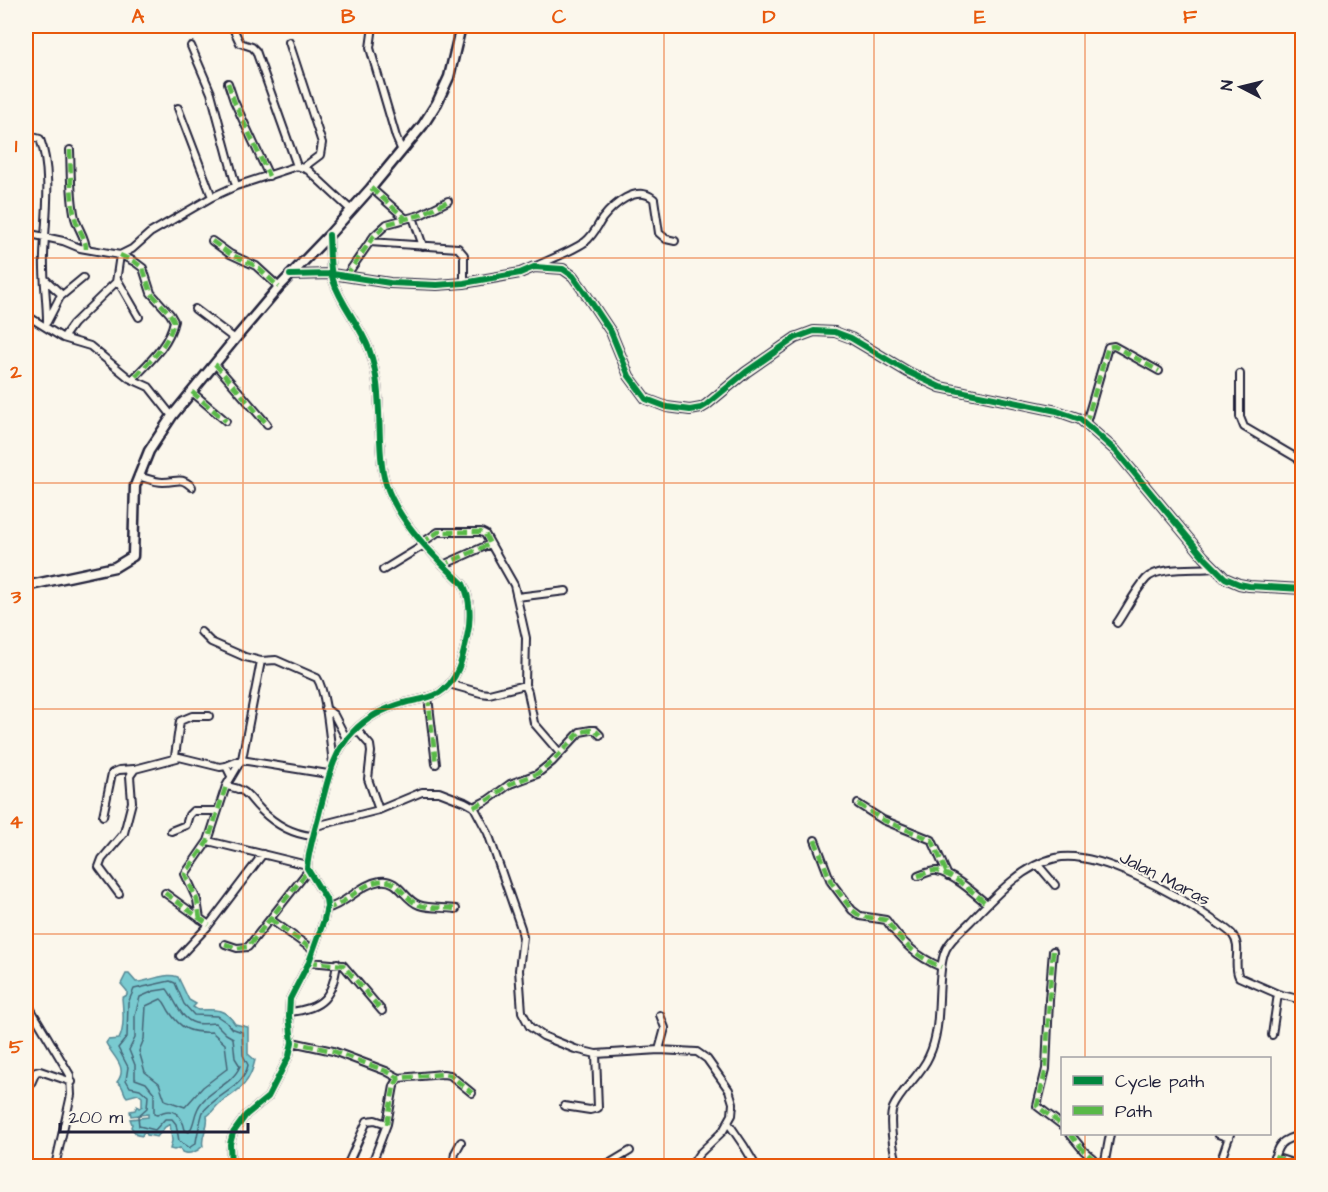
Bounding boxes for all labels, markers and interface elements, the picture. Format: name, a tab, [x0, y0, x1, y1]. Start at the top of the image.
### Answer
text: A	[132, 3, 145, 31]
text: B	[341, 3, 356, 31]
text: C	[552, 3, 567, 31]
text: D	[763, 3, 776, 31]
text: E	[974, 3, 986, 31]
text: F	[1183, 3, 1198, 31]
north arrow	[1211, 57, 1271, 117]
text: N	[1216, 79, 1239, 92]
text: 1	[15, 132, 18, 160]
text: 2	[9, 358, 22, 386]
text: 3	[10, 583, 22, 611]
text: 4	[9, 808, 23, 836]
street label: Jalan Maras	[1115, 845, 1215, 912]
text: 5	[9, 1033, 24, 1061]
legend	[1061, 1057, 1271, 1135]
text: Cycle path	[1115, 1069, 1204, 1095]
scale bar	[60, 1096, 248, 1134]
text: Path	[1115, 1099, 1152, 1124]
text: 200 m	[69, 1105, 123, 1130]

